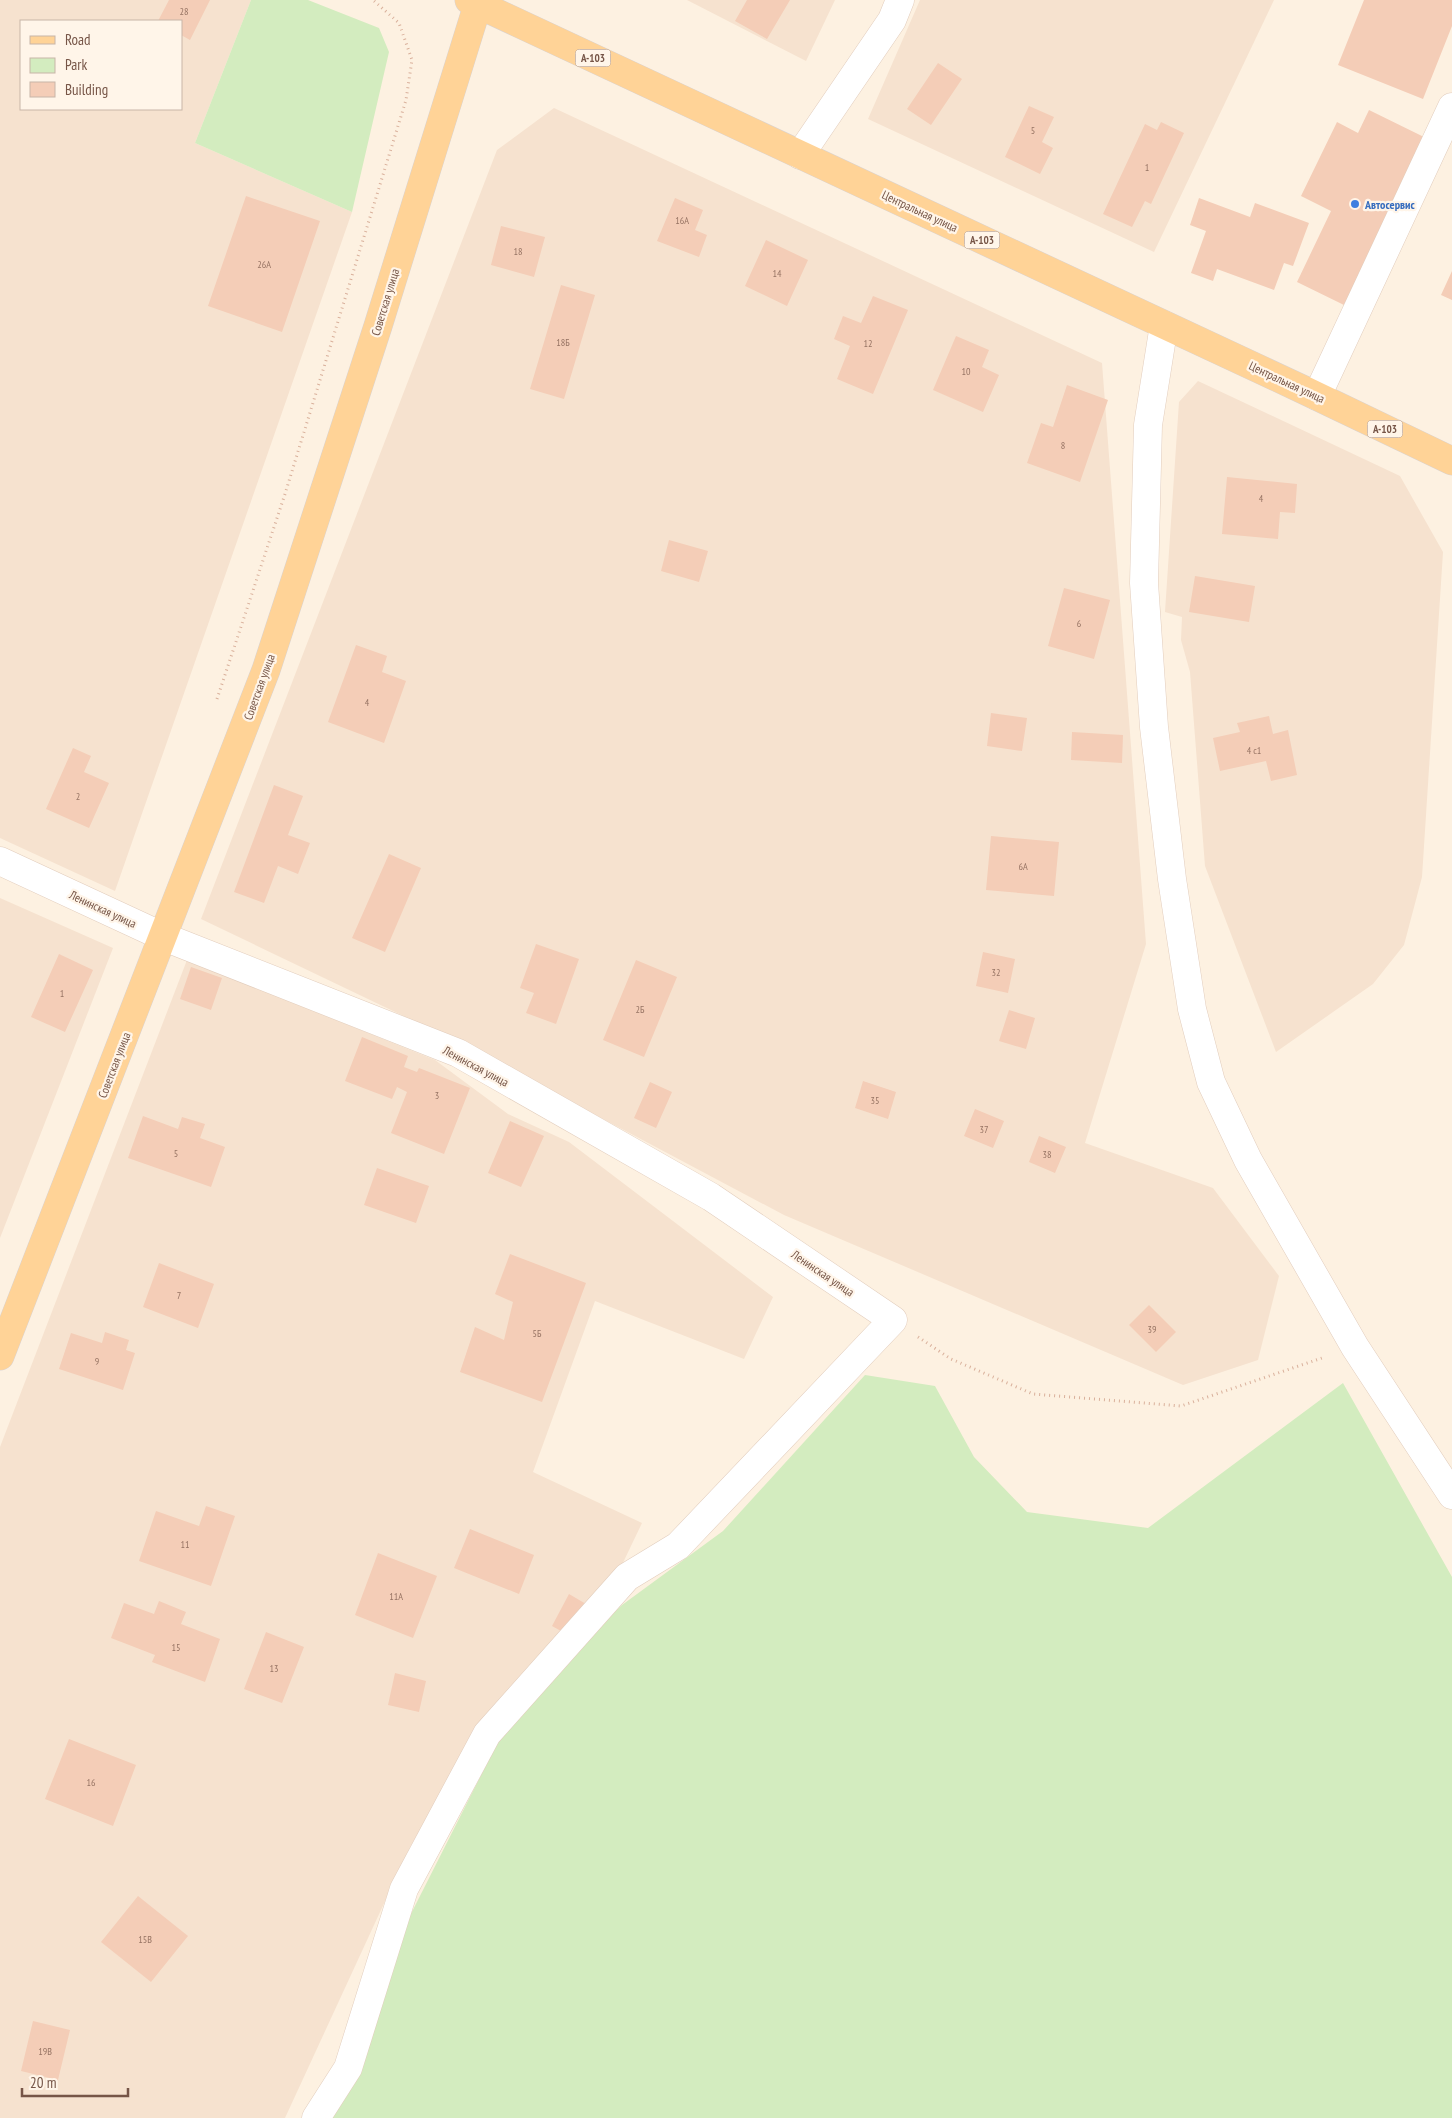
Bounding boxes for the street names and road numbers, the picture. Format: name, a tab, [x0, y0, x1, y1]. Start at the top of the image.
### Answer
road number: А-103	[576, 49, 610, 66]
street label: Центральная улица	[880, 187, 960, 235]
road number: А-103	[964, 232, 1000, 248]
street label: Советская улица	[368, 266, 402, 337]
street label: Центральная улица	[1247, 358, 1327, 406]
road number: А-103	[1368, 420, 1402, 438]
street label: Советская улица	[240, 652, 278, 722]
street label: Ленинская улица	[66, 887, 139, 931]
street label: Советская улица	[95, 1030, 133, 1100]
street label: Ленинская улица	[440, 1042, 512, 1090]
street label: Ленинская улица	[788, 1246, 857, 1299]

